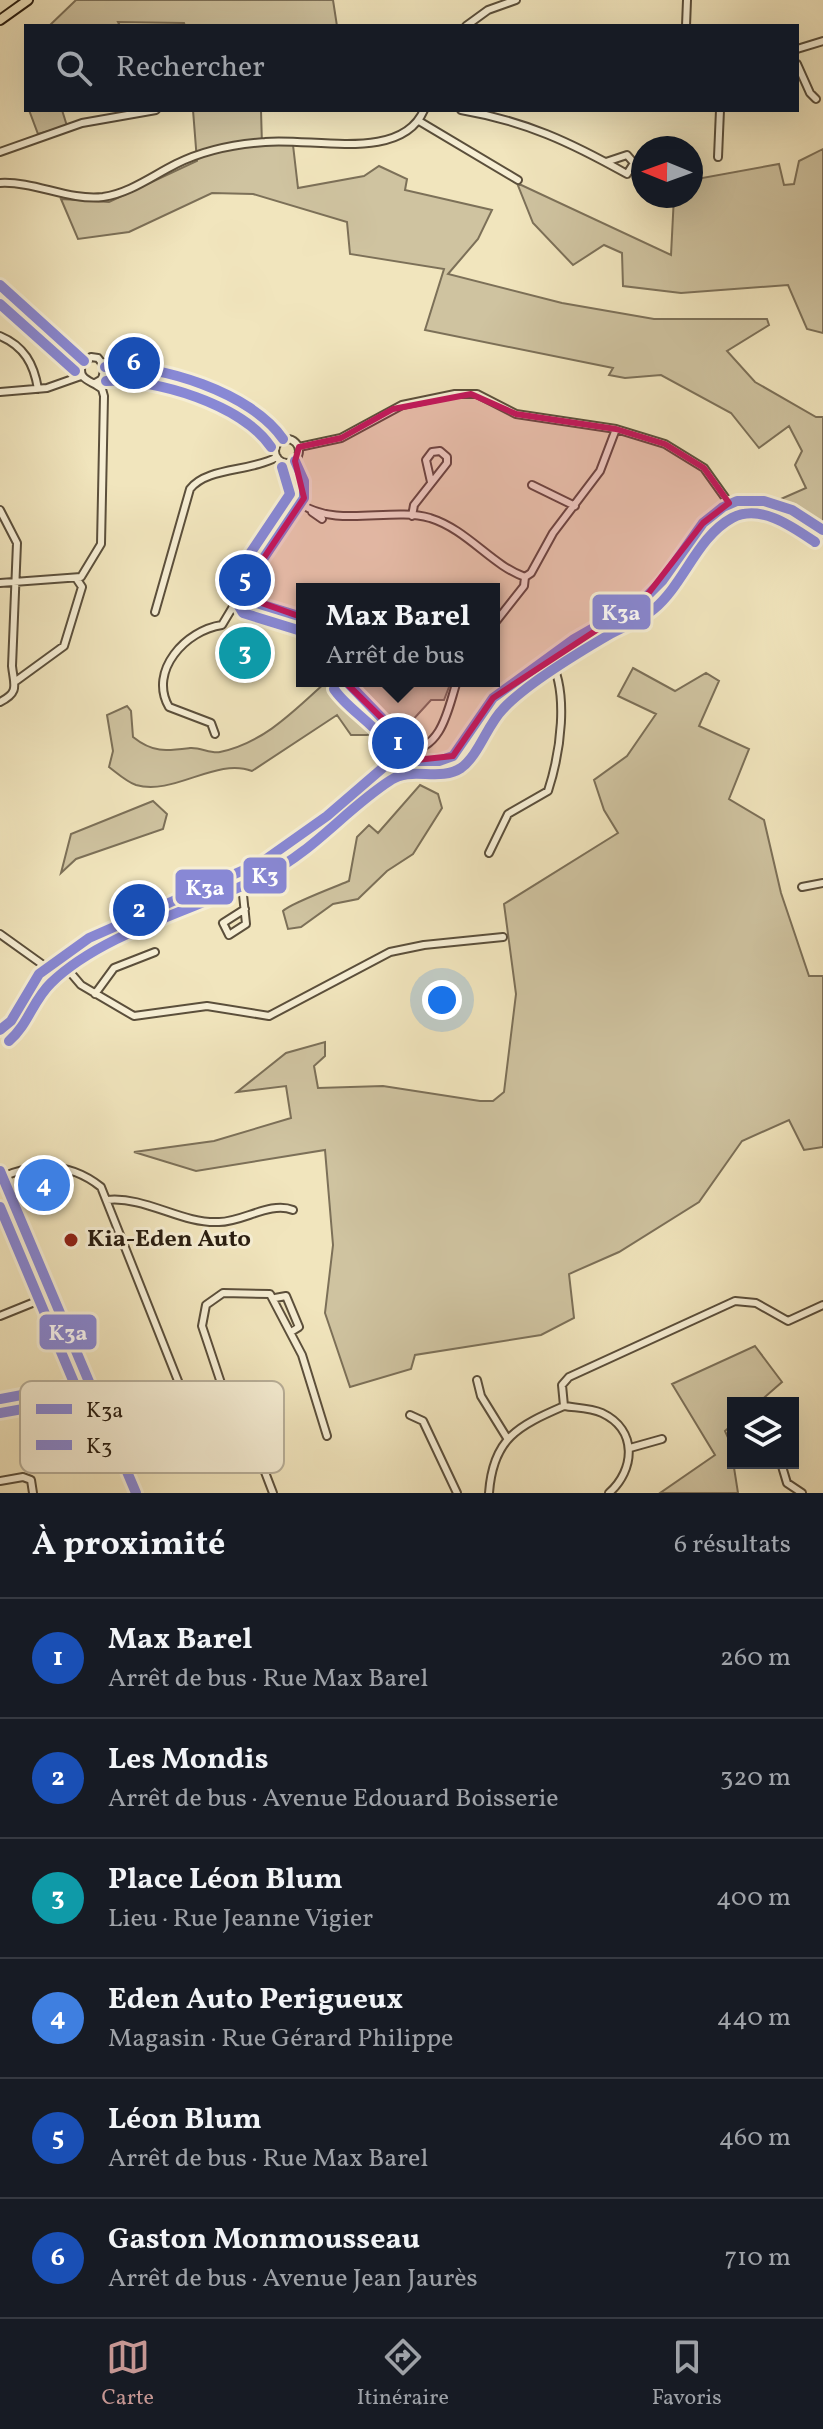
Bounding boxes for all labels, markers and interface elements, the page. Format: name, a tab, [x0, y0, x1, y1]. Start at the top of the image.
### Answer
search box	[24, 24, 799, 112]
icon: search	[52, 46, 96, 90]
text: Rechercher	[116, 47, 265, 89]
north arrow	[631, 136, 703, 208]
pin: 6	[108, 333, 160, 393]
pin: 5	[219, 550, 271, 610]
popup	[296, 583, 500, 687]
line badge: K3a	[591, 593, 652, 631]
text: Max Barel	[326, 596, 470, 638]
text: K3a	[601, 599, 641, 630]
pin: 3	[219, 623, 271, 683]
text: Arrêt de bus	[326, 638, 465, 674]
pin: 1	[372, 713, 424, 773]
line badge: K3	[242, 856, 288, 895]
text: K3	[251, 862, 279, 893]
line badge: K3a	[174, 868, 235, 906]
text: K3a	[185, 874, 225, 905]
pin: 2	[113, 880, 165, 940]
your location	[422, 980, 462, 1020]
pin: 4	[18, 1155, 70, 1215]
place label: Kia-Eden Auto	[87, 1223, 251, 1257]
marker: Kia-Eden Auto	[62, 1231, 80, 1249]
line badge: K3a	[38, 1313, 98, 1351]
text: K3a	[48, 1319, 88, 1350]
legend	[20, 1381, 284, 1473]
text: K3a	[86, 1396, 123, 1427]
map controls	[727, 1397, 799, 1469]
button: layers	[727, 1397, 799, 1469]
text: K3	[86, 1432, 112, 1463]
text: À proximité	[32, 1522, 225, 1569]
text: 6 résultats	[674, 1527, 791, 1563]
text: Max Barel	[108, 1619, 252, 1661]
text: 1	[53, 1640, 63, 1676]
text: 260 m	[720, 1640, 791, 1676]
text: Arrêt de bus · Rue Max Barel	[108, 1661, 428, 1697]
text: Les Mondis	[108, 1739, 269, 1781]
text: 2	[51, 1760, 65, 1796]
text: 320 m	[720, 1760, 791, 1796]
text: Arrêt de bus · Avenue Edouard Boisserie	[108, 1781, 559, 1817]
text: Place Léon Blum	[108, 1859, 343, 1901]
text: 3	[51, 1880, 65, 1916]
text: 400 m	[716, 1880, 791, 1916]
text: Lieu · Rue Jeanne Vigier	[108, 1901, 373, 1937]
text: Eden Auto Perigueux	[108, 1979, 403, 2021]
text: 4	[50, 2000, 66, 2036]
text: 440 m	[717, 2000, 791, 2036]
text: Magasin · Rue Gérard Philippe	[108, 2021, 453, 2057]
text: Léon Blum	[108, 2099, 262, 2141]
text: 5	[52, 2120, 64, 2156]
text: 460 m	[719, 2120, 791, 2156]
text: Arrêt de bus · Rue Max Barel	[108, 2141, 428, 2177]
text: Gaston Monmousseau	[108, 2219, 420, 2261]
text: 6	[51, 2240, 65, 2276]
text: 710 m	[724, 2240, 791, 2276]
text: Arrêt de bus · Avenue Jean Jaurès	[108, 2261, 478, 2297]
tab: Carte	[101, 2335, 154, 2414]
tab: Itinéraire	[357, 2335, 449, 2414]
tab: Favoris	[652, 2335, 722, 2414]

